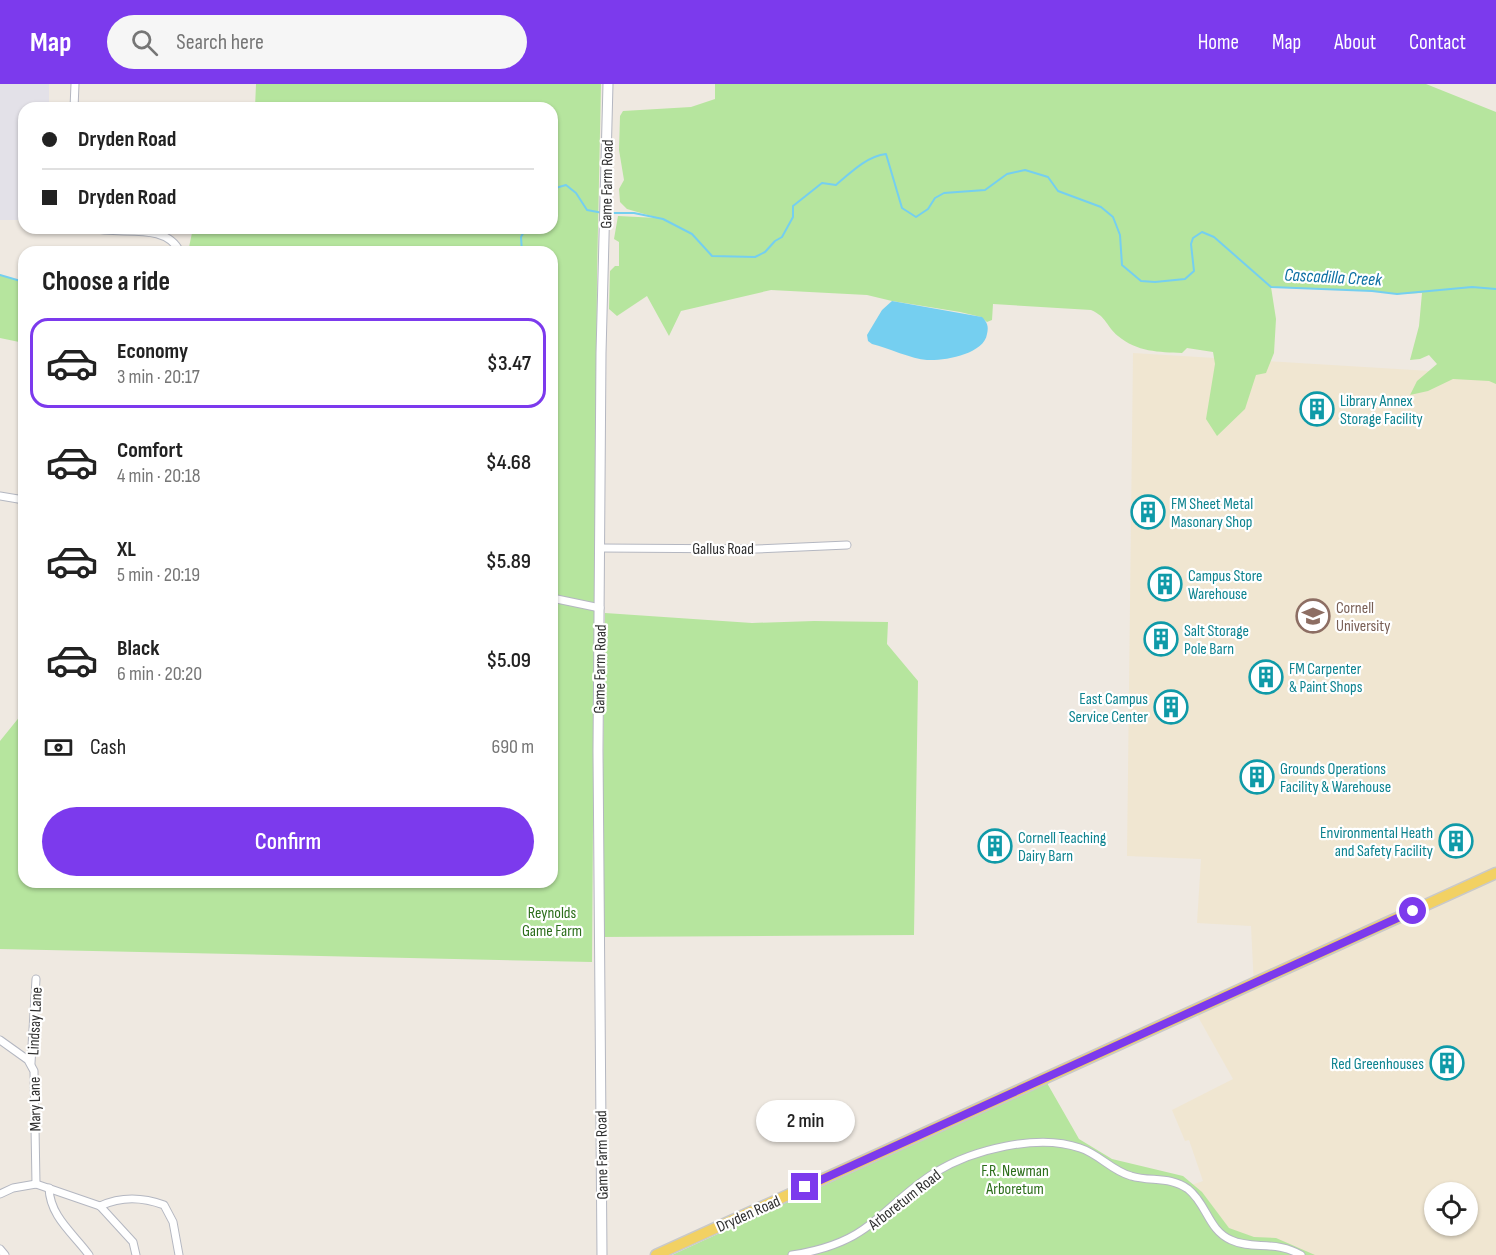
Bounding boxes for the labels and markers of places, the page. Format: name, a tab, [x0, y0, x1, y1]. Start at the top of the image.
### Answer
building icon: Library Annex Storage Facility	[1299, 391, 1335, 427]
place label: Library Annex Storage Facility	[1340, 392, 1423, 429]
building icon: FM Sheet Metal Masonary Shop	[1130, 494, 1166, 530]
place label: FM Sheet Metal Masonary Shop	[1171, 495, 1253, 532]
building icon: Campus Store Warehouse	[1147, 566, 1183, 602]
place label: Campus Store Warehouse	[1188, 567, 1263, 604]
school or university icon: Cornell University	[1295, 598, 1331, 634]
place label: Cornell University	[1336, 599, 1390, 636]
building icon: Salt Storage Pole Barn	[1143, 621, 1179, 657]
place label: Salt Storage Pole Barn	[1184, 622, 1249, 659]
building icon: FM Carpenter & Paint Shops	[1248, 659, 1284, 695]
place label: FM Carpenter & Paint Shops	[1289, 660, 1363, 697]
building icon: East Campus Service Center	[1153, 689, 1189, 725]
place label: East Campus Service Center	[1069, 690, 1148, 727]
building icon: Grounds Operations Facility & Warehouse	[1239, 759, 1275, 795]
place label: Grounds Operations Facility & Warehouse	[1280, 760, 1391, 797]
building icon: Environmental Heath and Safety Facility	[1438, 823, 1474, 859]
place label: Environmental Heath and Safety Facility	[1320, 824, 1433, 861]
building icon: Cornell Teaching Dairy Barn	[977, 828, 1013, 864]
place label: Cornell Teaching Dairy Barn	[1018, 829, 1106, 866]
building icon: Red Greenhouses	[1429, 1045, 1465, 1081]
place label: Red Greenhouses	[1331, 1055, 1424, 1074]

